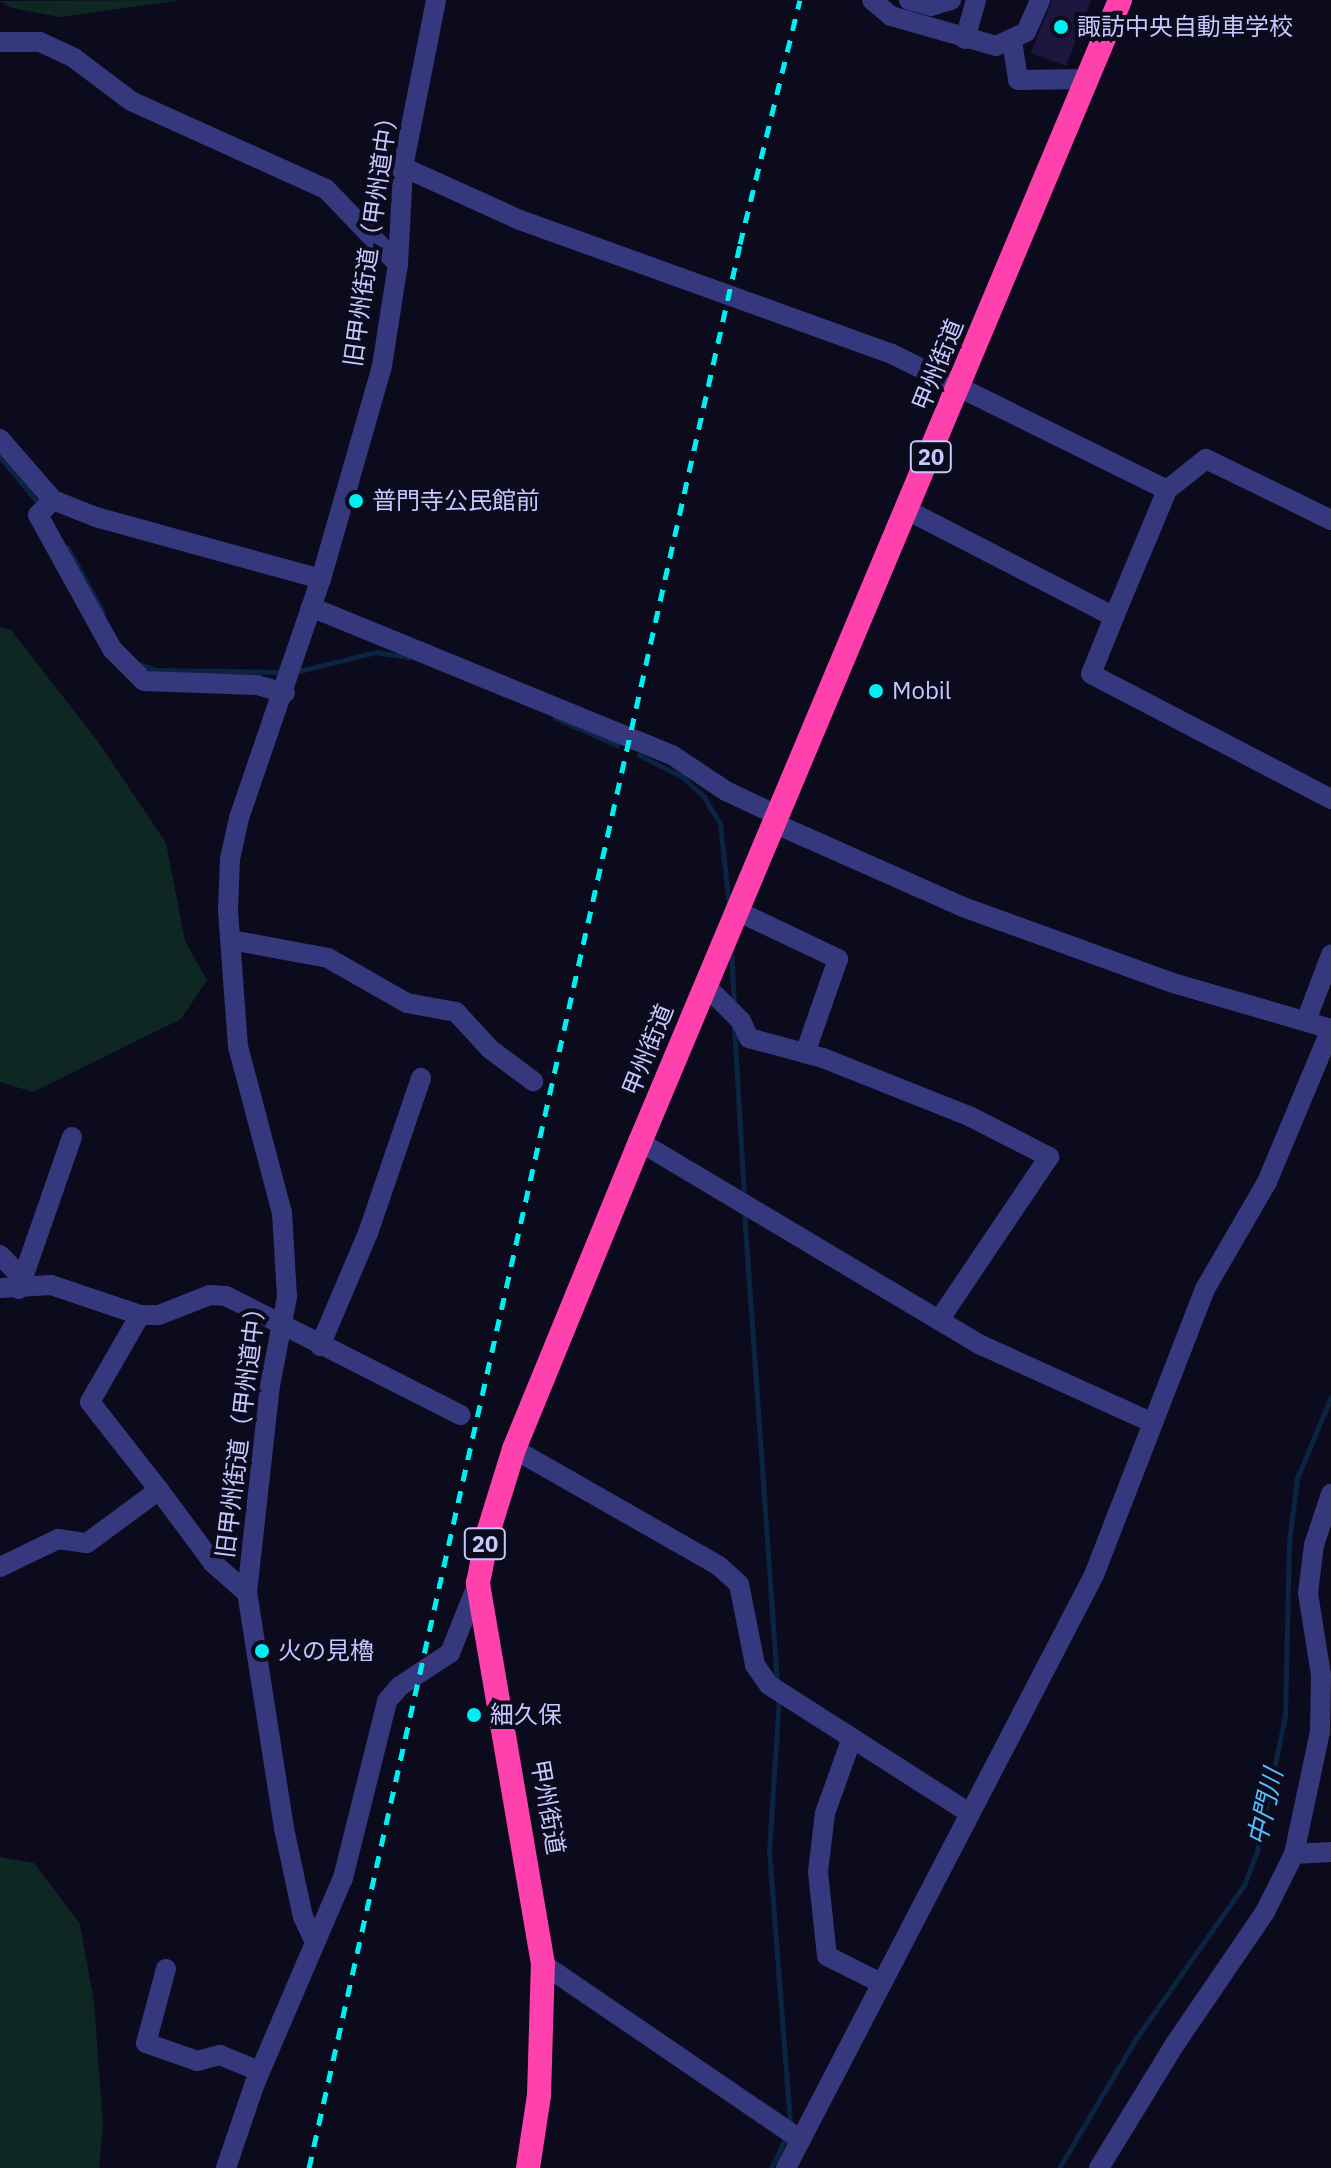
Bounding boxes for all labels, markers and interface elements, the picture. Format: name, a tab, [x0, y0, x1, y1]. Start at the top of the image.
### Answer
place label: 諏訪中央自動車学校	[1077, 13, 1293, 41]
marker: 諏訪中央自動車学校	[1052, 18, 1070, 36]
street label: 旧甲州街道（甲州道中）	[338, 103, 404, 369]
street label: 甲州街道	[907, 315, 969, 415]
road number: 20	[909, 439, 953, 475]
place label: 普門寺公民館前	[372, 487, 540, 515]
marker: 普門寺公民館前	[347, 492, 365, 510]
place label: Mobil	[892, 677, 951, 705]
marker: Mobil	[867, 682, 885, 700]
street label: 甲州街道	[617, 1000, 679, 1100]
street label: 旧甲州街道（甲州道中）	[211, 1294, 271, 1560]
road number: 20	[463, 1526, 507, 1562]
place label: 火の見櫓	[278, 1637, 374, 1665]
marker: 火の見櫓	[253, 1642, 271, 1660]
place label: 細久保	[490, 1701, 562, 1729]
marker: 細久保	[465, 1706, 483, 1724]
street label: 甲州街道	[525, 1757, 571, 1857]
water label: 中門川	[1241, 1765, 1289, 1849]

